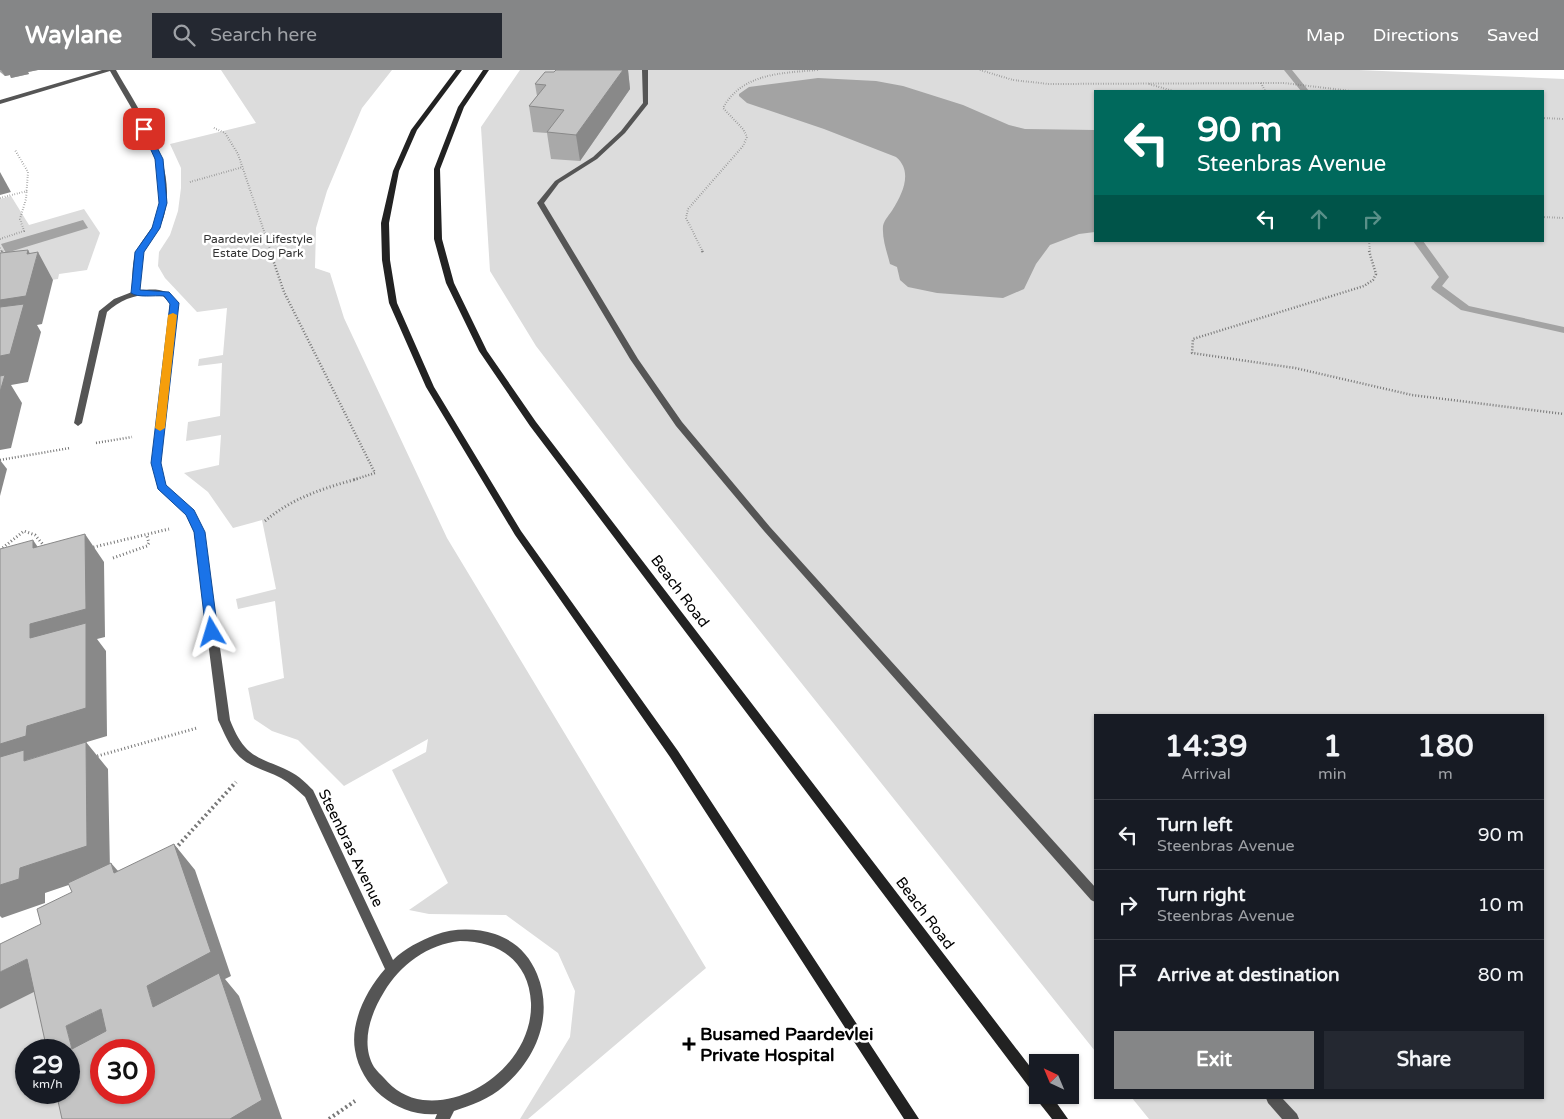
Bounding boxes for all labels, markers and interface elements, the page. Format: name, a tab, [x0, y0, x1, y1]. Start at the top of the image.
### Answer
search box	[152, 13, 502, 58]
text: Waylane	[25, 21, 122, 50]
icon: search	[170, 21, 198, 49]
text: Search here	[210, 24, 317, 46]
text: Map	[1306, 24, 1345, 46]
text: Directions	[1373, 24, 1459, 46]
text: Saved	[1487, 24, 1539, 46]
pin	[123, 108, 165, 150]
text: 90 m	[1197, 109, 1282, 151]
icon: left	[1114, 110, 1179, 175]
icon: arrive	[130, 115, 158, 143]
text: Steenbras Avenue	[1197, 151, 1386, 177]
icon: left	[1252, 205, 1280, 233]
icon: ahead	[1305, 205, 1333, 233]
icon: right	[1358, 205, 1386, 233]
park label: Paardevlei Lifestyle Estate Dog Park	[203, 232, 313, 260]
street label: Beach Road	[647, 551, 713, 631]
position arrow	[185, 605, 237, 657]
text: 14:39	[1164, 728, 1248, 765]
text: 1	[1323, 728, 1342, 765]
text: 180	[1417, 728, 1474, 765]
text: Arrival	[1181, 764, 1231, 784]
text: min	[1318, 764, 1347, 784]
text: m	[1438, 764, 1453, 784]
street label: Steenbras Avenue	[315, 786, 387, 910]
text: Turn left	[1157, 814, 1233, 836]
icon: left	[1114, 821, 1142, 849]
text: 90 m	[1478, 824, 1524, 846]
text: Steenbras Avenue	[1157, 836, 1295, 856]
street label: Beach Road	[892, 873, 958, 953]
text: Turn right	[1157, 884, 1245, 906]
icon: right	[1114, 891, 1142, 919]
text: 10 m	[1478, 894, 1524, 916]
text: Steenbras Avenue	[1157, 906, 1295, 926]
icon: arrive	[1114, 961, 1142, 989]
text: Arrive at destination	[1157, 964, 1340, 986]
text: 80 m	[1478, 964, 1524, 986]
place label: Busamed Paardevlei Private Hospital	[700, 1023, 873, 1066]
button: Exit	[1114, 1031, 1314, 1089]
button: Share	[1324, 1031, 1524, 1089]
marker: Busamed Paardevlei Private Hospital	[682, 1037, 696, 1051]
speed limit sign: 30	[90, 1039, 155, 1104]
text: 29	[32, 1050, 63, 1080]
north arrow	[1029, 1054, 1079, 1104]
map controls	[1029, 1054, 1079, 1104]
text: km/h	[32, 1077, 63, 1091]

